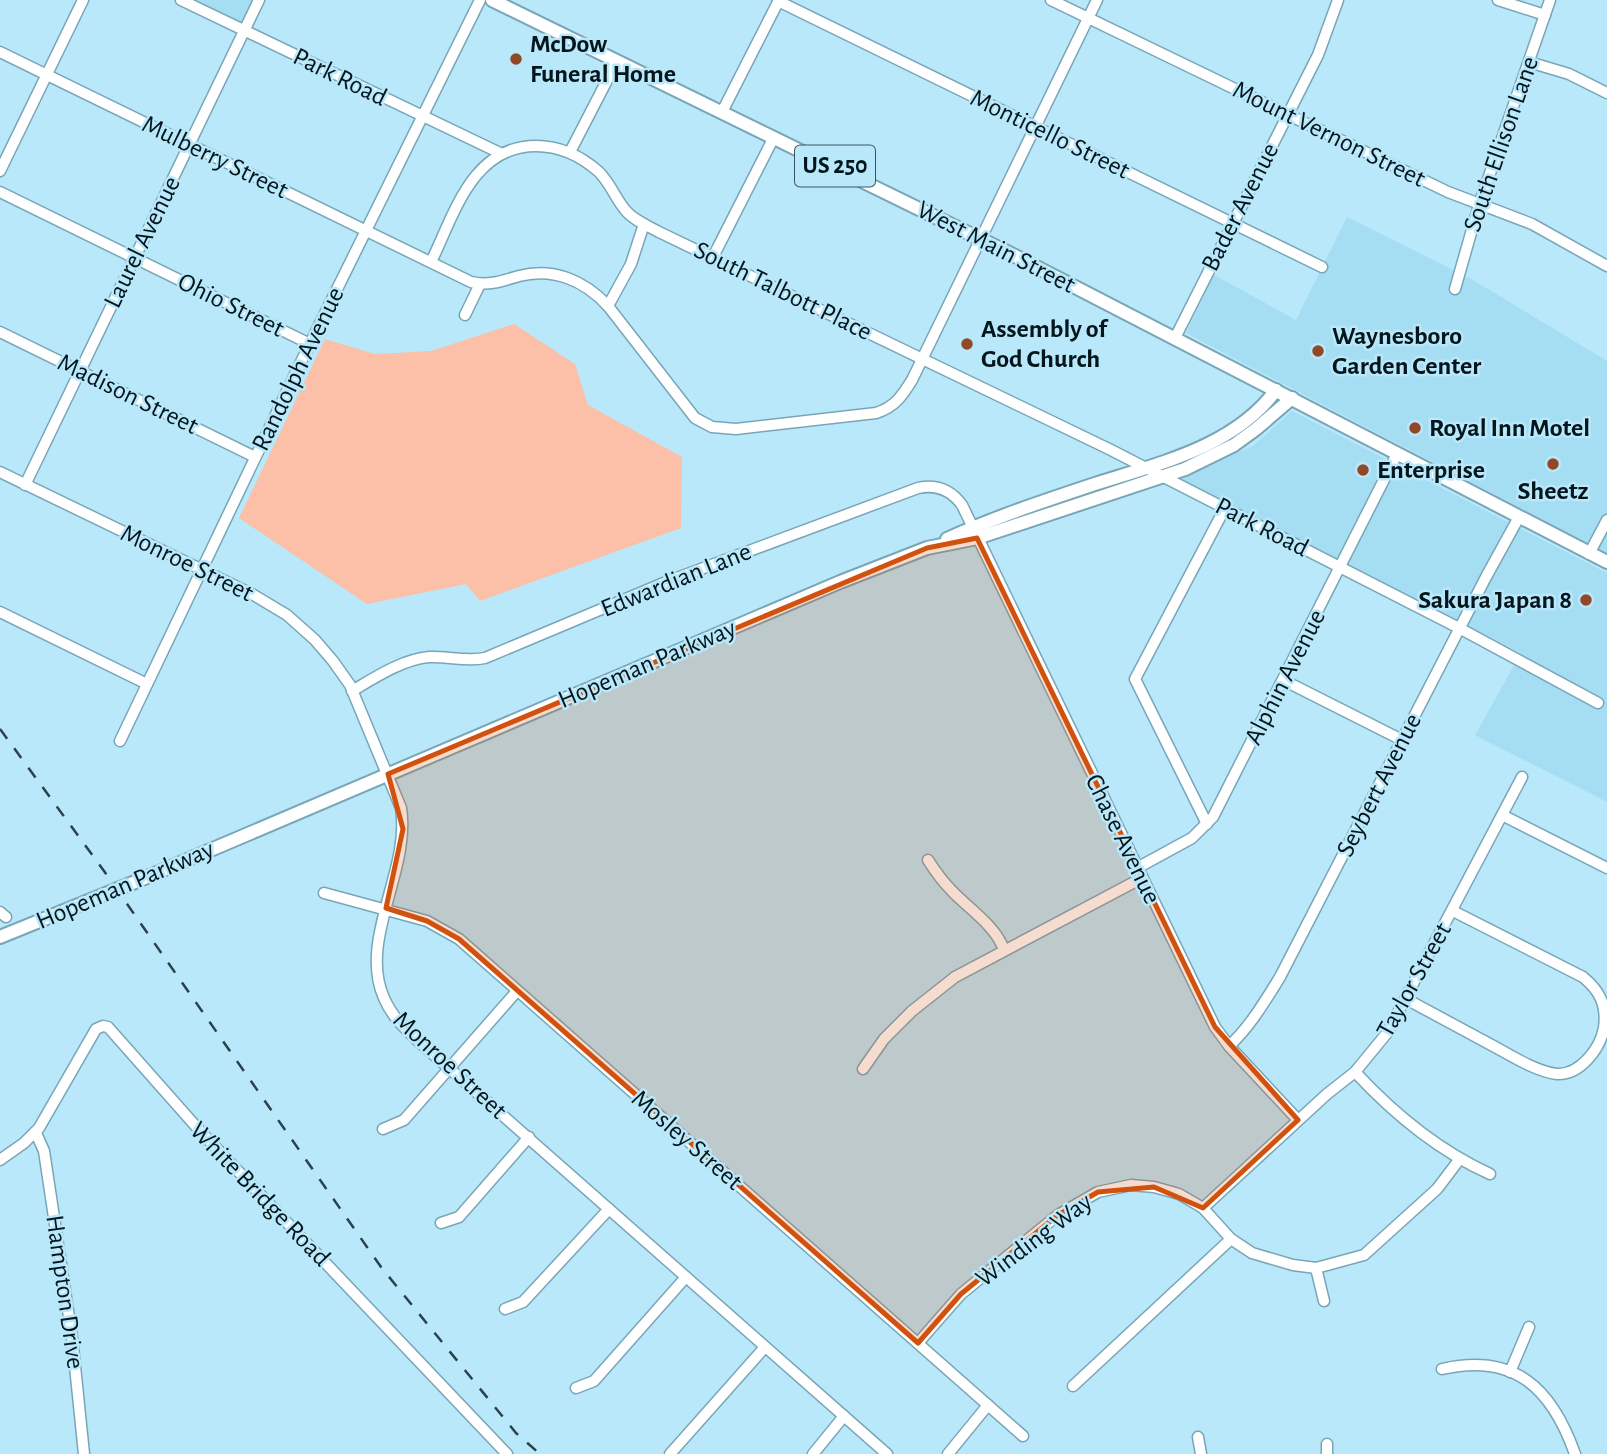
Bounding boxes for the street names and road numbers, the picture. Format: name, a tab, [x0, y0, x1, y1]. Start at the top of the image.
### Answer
street label: Park Road	[289, 43, 391, 111]
street label: South Ellison Lane	[1459, 53, 1543, 235]
street label: Mount Vernon Street	[1229, 76, 1429, 192]
street label: Monticello Street	[966, 84, 1134, 184]
street label: Mulberry Street	[138, 111, 292, 203]
street label: Bader Avenue	[1197, 139, 1283, 275]
road number: US 250	[795, 146, 875, 186]
street label: Laurel Avenue	[99, 172, 185, 312]
street label: West Main Street	[913, 196, 1079, 298]
street label: South Talbott Place	[690, 237, 876, 345]
street label: Ohio Street	[174, 268, 288, 342]
street label: Randolph Avenue	[247, 283, 349, 455]
street label: Madison Street	[54, 349, 202, 439]
street label: Park Road	[1211, 493, 1313, 561]
street label: Monroe Street	[116, 520, 258, 606]
street label: Edwardian Lane	[597, 538, 755, 622]
street label: Alphin Avenue	[1240, 605, 1330, 749]
street label: Hopeman Parkway	[554, 615, 740, 713]
street label: Seybert Avenue	[1332, 709, 1426, 861]
street label: Chase Avenue	[1080, 770, 1166, 908]
street label: Hopeman Parkway	[32, 836, 218, 934]
street label: Taylor Street	[1372, 918, 1456, 1042]
street label: Monroe Street	[388, 1006, 512, 1124]
street label: Mosley Street	[627, 1085, 747, 1195]
street label: White Bridge Road	[185, 1117, 335, 1271]
street label: Winding Way	[971, 1188, 1097, 1292]
street label: Hampton Drive	[41, 1213, 89, 1371]

